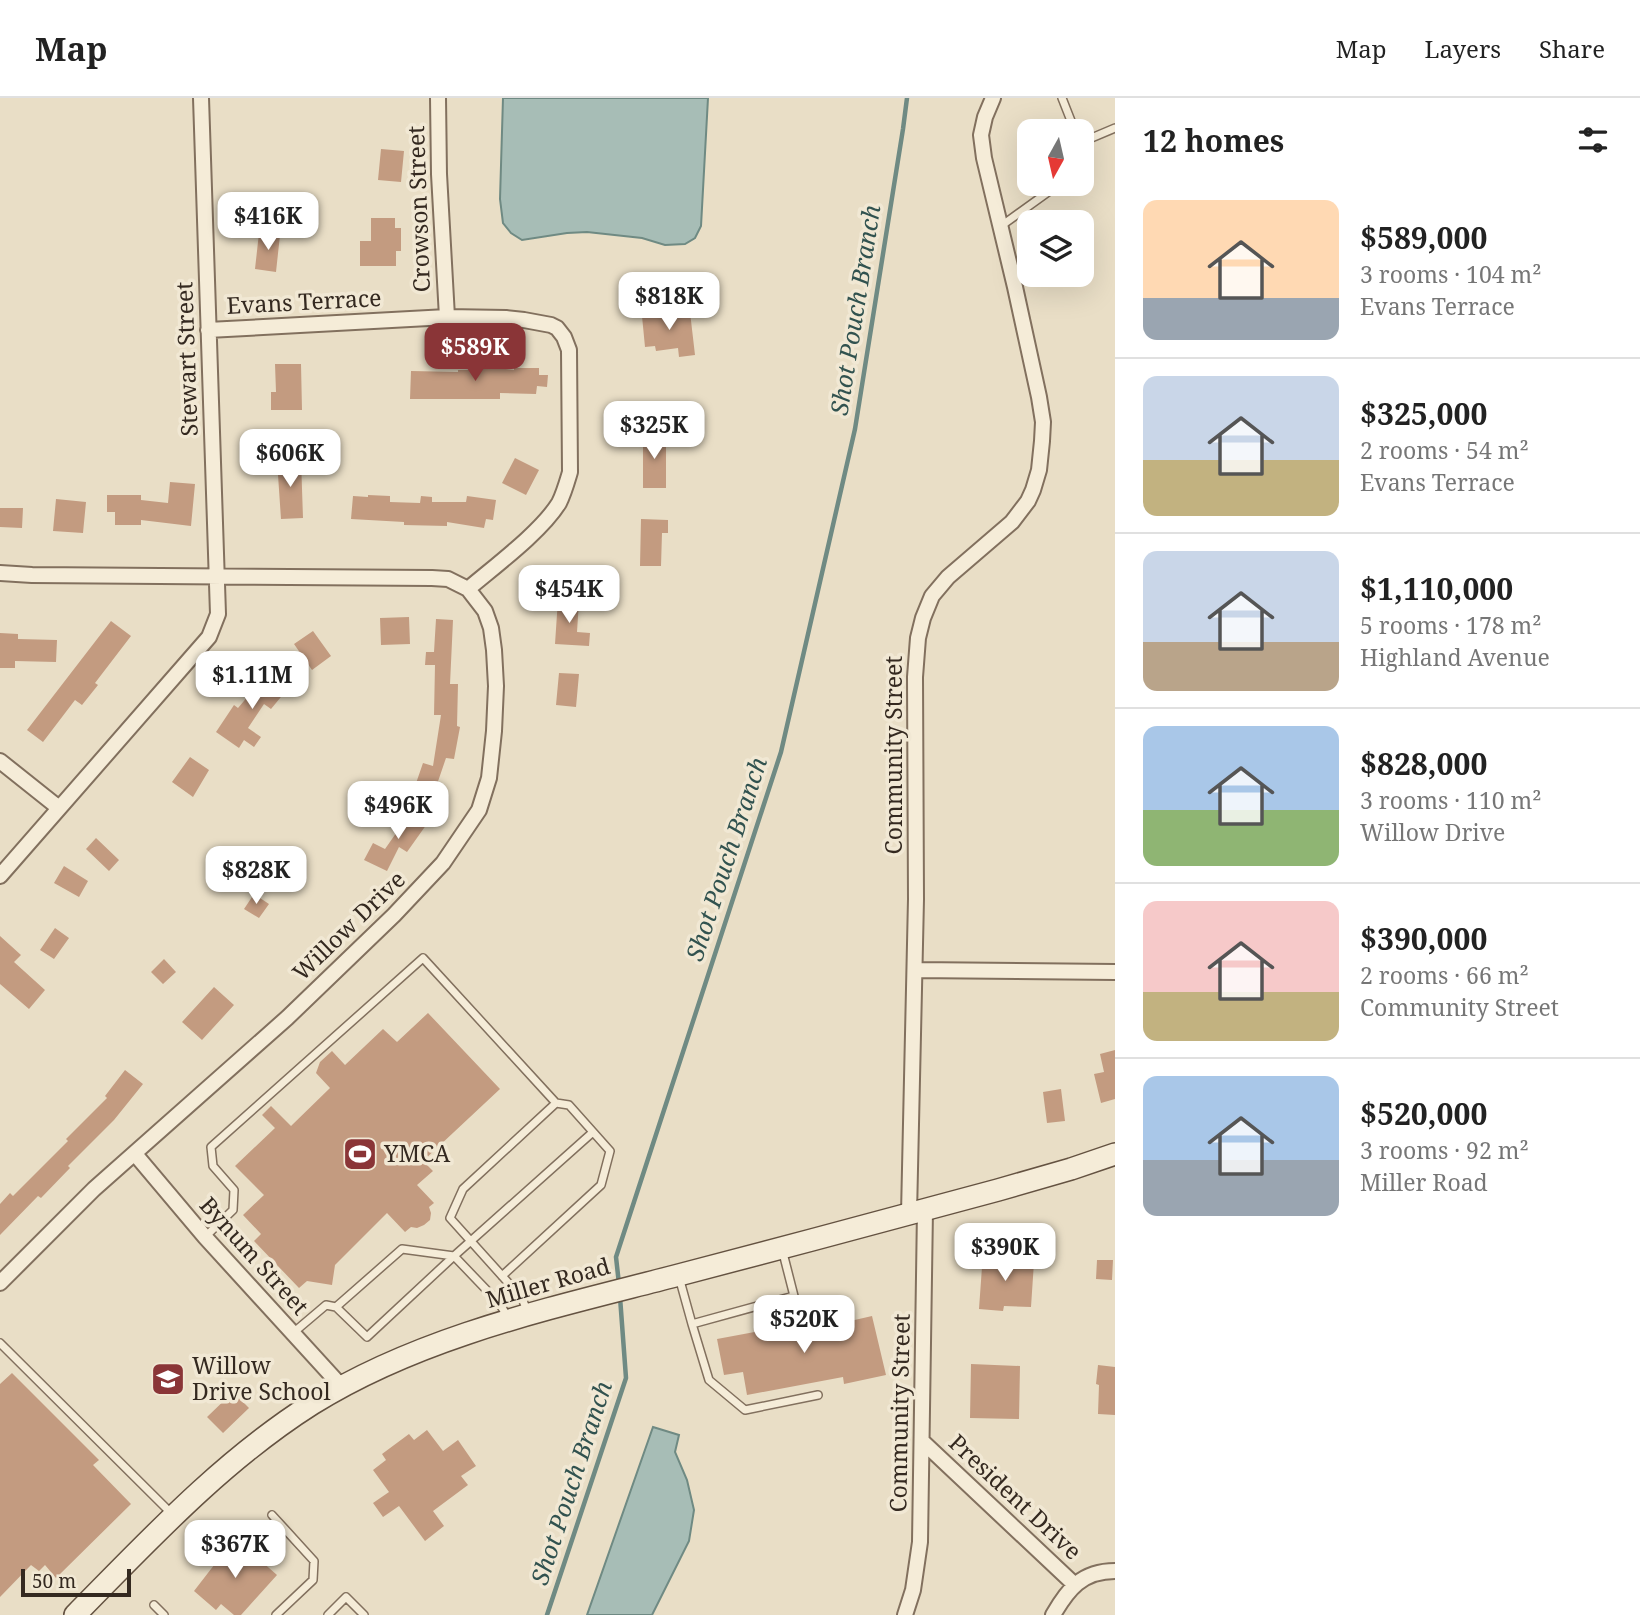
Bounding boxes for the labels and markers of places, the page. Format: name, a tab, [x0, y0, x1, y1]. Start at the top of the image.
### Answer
pin: $416K	[219, 192, 317, 252]
pin: $818K	[620, 272, 718, 332]
pin: $589K	[426, 324, 524, 383]
pin: $325K	[605, 402, 703, 461]
pin: $606K	[241, 430, 339, 489]
pin: $454K	[520, 566, 618, 625]
pin: $1.11M	[195, 652, 309, 711]
pin: $496K	[349, 782, 447, 841]
pin: $828K	[207, 846, 305, 906]
sports icon: YMCA	[341, 1135, 379, 1173]
place label: YMCA	[383, 1137, 451, 1169]
pin: $390K	[956, 1224, 1054, 1283]
pin: $520K	[755, 1296, 853, 1355]
place label: Willow Drive School	[192, 1349, 331, 1407]
school or university icon: Willow Drive School	[149, 1360, 187, 1398]
pin: $367K	[186, 1520, 284, 1580]

